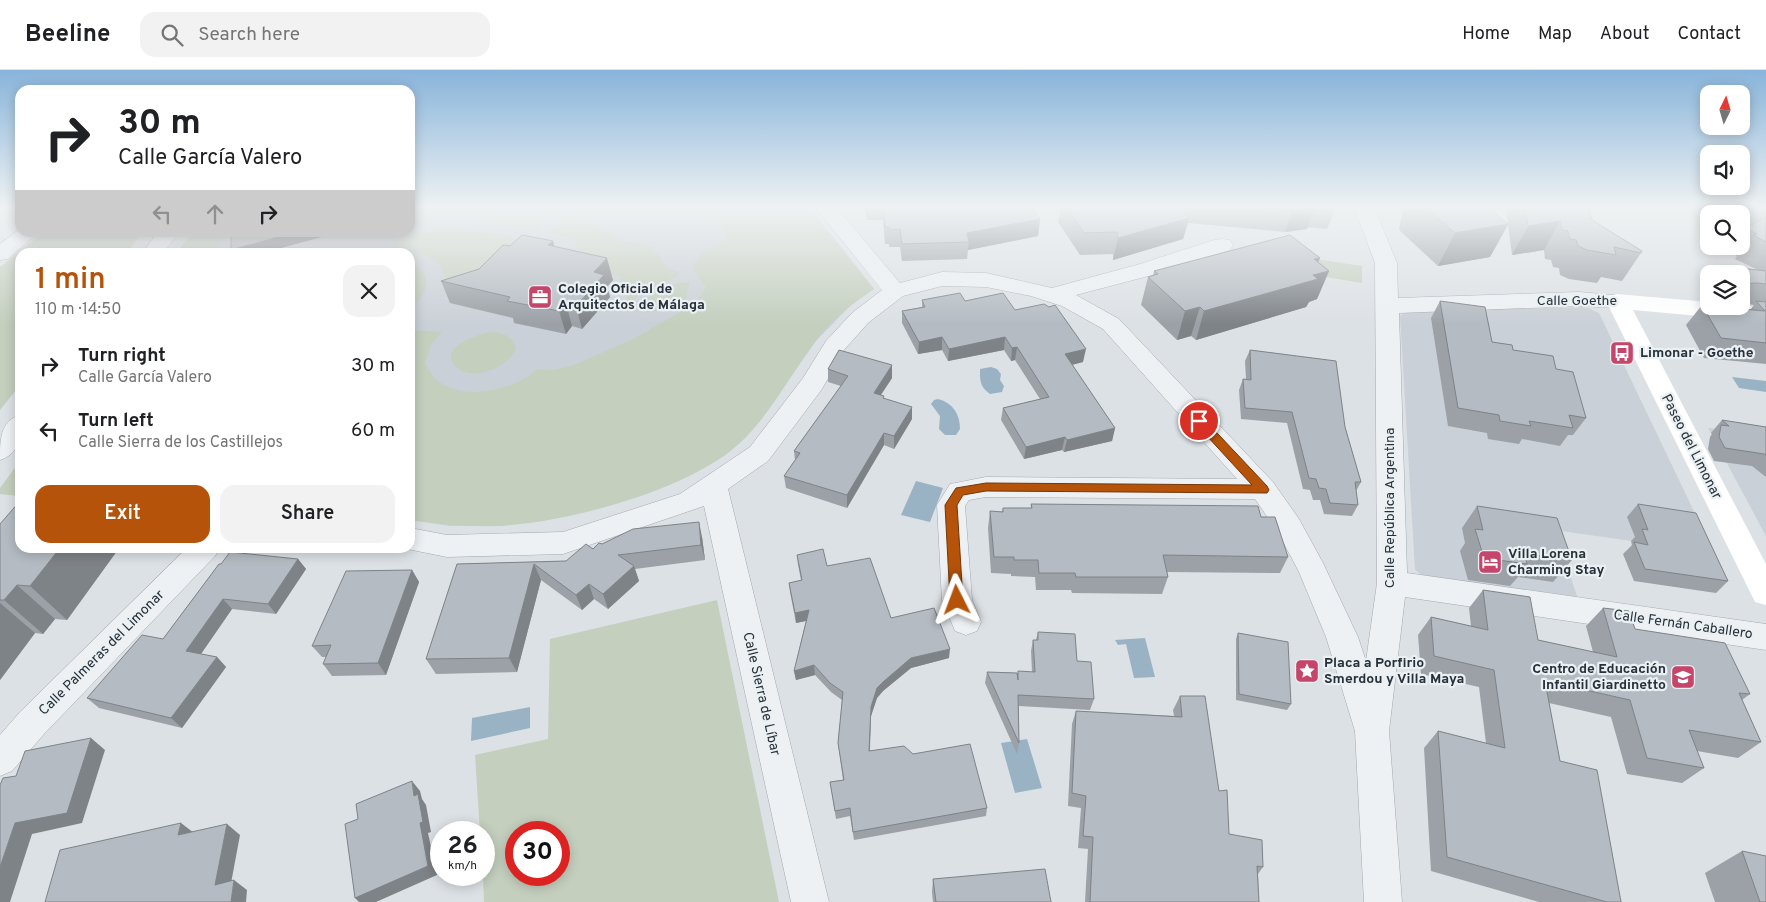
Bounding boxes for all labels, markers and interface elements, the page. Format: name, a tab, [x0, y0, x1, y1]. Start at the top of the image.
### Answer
search box	[140, 12, 490, 57]
text: Beeline	[25, 20, 110, 50]
icon: search	[158, 21, 186, 49]
text: Search here	[198, 23, 300, 47]
text: Home	[1462, 23, 1510, 46]
text: Map	[1538, 23, 1572, 46]
text: About	[1600, 23, 1649, 46]
text: Contact	[1677, 23, 1741, 46]
north arrow	[1700, 85, 1750, 135]
map controls	[1700, 85, 1750, 315]
text: 30 m	[118, 102, 201, 146]
icon: right	[35, 105, 100, 170]
text: Calle García Valero	[118, 145, 302, 172]
button: sound	[1700, 145, 1750, 195]
icon: left	[148, 200, 176, 228]
icon: ahead	[201, 200, 229, 228]
icon: right	[254, 200, 282, 228]
button: search	[1700, 205, 1750, 255]
text: 1 min	[35, 262, 106, 299]
button: close	[343, 265, 395, 317]
button: layers	[1700, 265, 1750, 315]
place label: Colegio Oficial de Arquitectos de Málaga	[558, 281, 705, 314]
office icon: Colegio Oficial de Arquitectos de Málaga	[527, 284, 553, 310]
street label: Calle Goethe	[1537, 293, 1617, 310]
text: 110 m · 14:50	[35, 300, 121, 320]
bus stop icon: Limonar - Goethe	[1609, 340, 1635, 366]
text: Turn right	[78, 344, 166, 368]
place label: Limonar - Goethe	[1640, 345, 1754, 362]
icon: right	[35, 352, 63, 380]
text: 30 m	[351, 354, 395, 378]
text: Calle García Valero	[78, 368, 212, 388]
street label: Paseo del Limonar	[1657, 392, 1725, 503]
pin	[1178, 400, 1220, 442]
icon: arrive	[1185, 407, 1213, 435]
text: Turn left	[78, 409, 154, 433]
icon: left	[35, 417, 63, 445]
text: 60 m	[351, 419, 395, 443]
street label: Calle República Argentina	[1382, 428, 1399, 588]
text: Calle Sierra de los Castillejos	[78, 433, 283, 453]
button: Exit	[35, 485, 210, 543]
button: Share	[220, 485, 395, 543]
place label: Villa Lorena Charming Stay	[1508, 546, 1605, 579]
hotel icon: Villa Lorena Charming Stay	[1477, 549, 1503, 575]
position arrow	[930, 573, 982, 625]
street label: Calle Palmeras del Limonar	[36, 586, 169, 719]
street label: Calle Fernán Caballero	[1612, 607, 1754, 643]
street label: Calle Sierra de Líbar	[738, 630, 784, 758]
place label: Placa a Porfirio Smerdou y Villa Maya	[1324, 655, 1464, 688]
place icon: Placa a Porfirio Smerdou y Villa Maya	[1294, 658, 1320, 684]
place label: Centro de Educación Infantil Giardinetto	[1532, 661, 1666, 694]
school or university icon: Centro de Educación Infantil Giardinetto	[1670, 664, 1696, 690]
speed limit sign: 30	[505, 821, 570, 886]
text: 26	[447, 831, 478, 863]
text: km/h	[448, 858, 477, 874]

